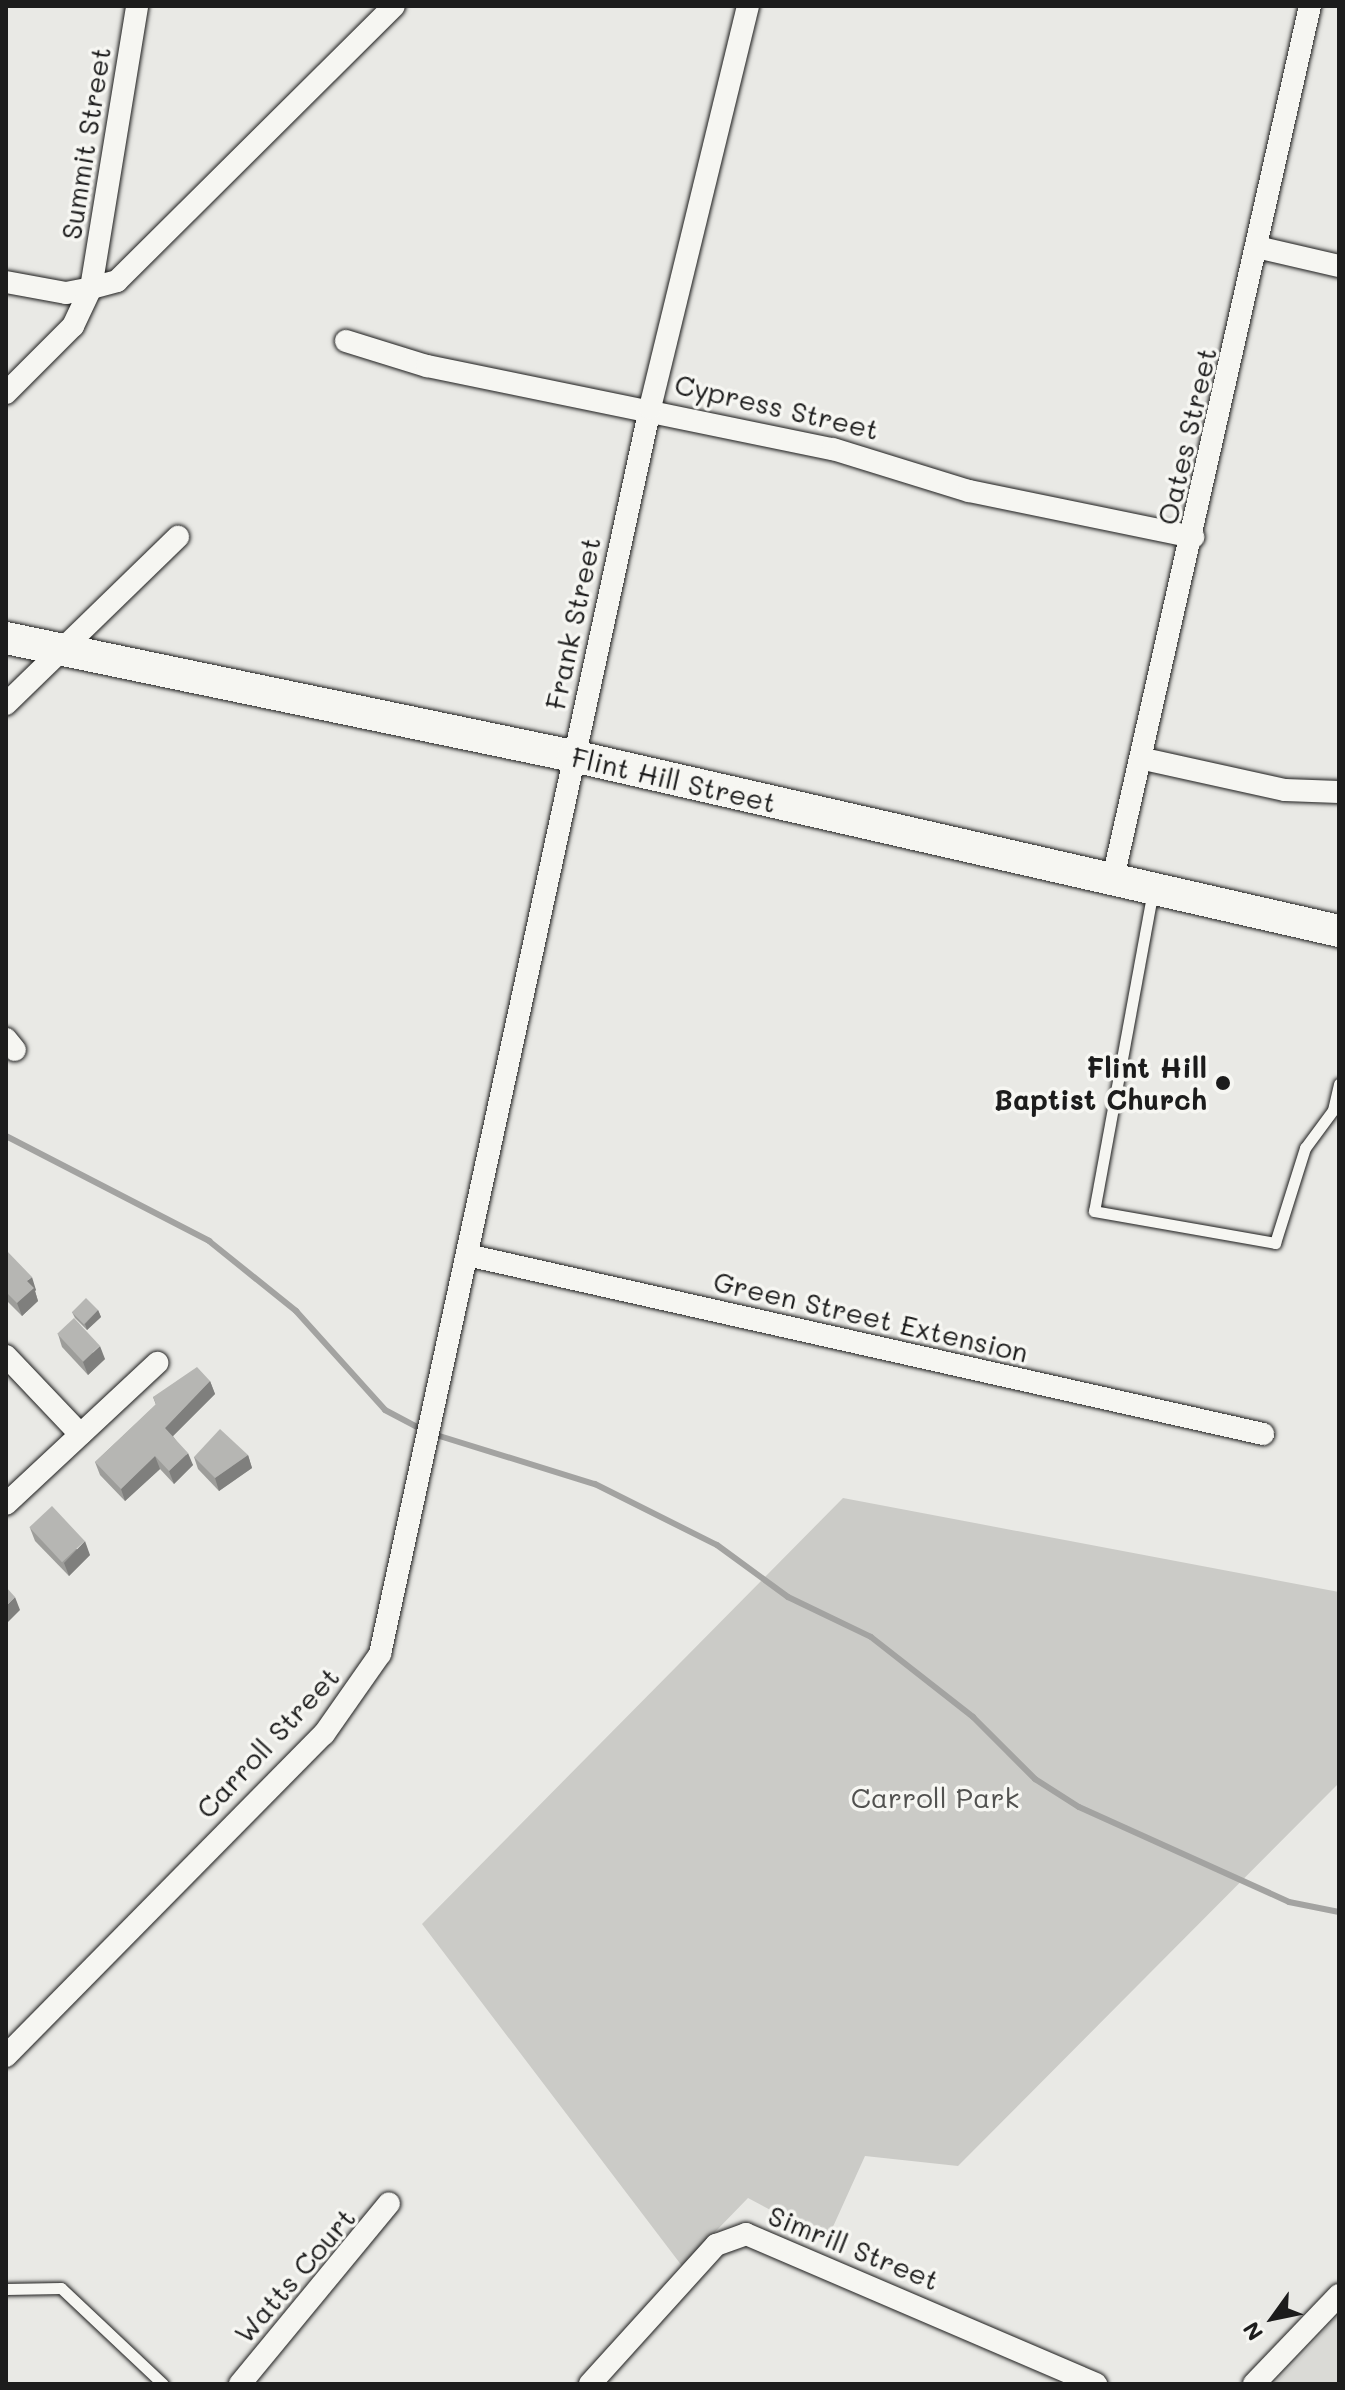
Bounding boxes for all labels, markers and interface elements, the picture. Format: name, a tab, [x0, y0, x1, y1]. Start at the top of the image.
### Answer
street label: Summit Street	[53, 44, 117, 242]
street label: Oates Street	[1149, 344, 1223, 528]
street label: Cypress Street	[672, 366, 882, 446]
street label: Frank Street	[537, 534, 607, 712]
street label: Flint Hill Street	[569, 739, 779, 819]
place label: Flint Hill Baptist Church	[994, 1050, 1207, 1116]
marker: Flint Hill Baptist Church	[1214, 1074, 1232, 1092]
street label: Green Street Extension	[710, 1263, 1032, 1369]
street label: Carroll Street	[188, 1659, 346, 1825]
park label: Carroll Park	[851, 1780, 1019, 1814]
street label: Simrill Street	[764, 2197, 944, 2297]
street label: Watts Court	[226, 2201, 362, 2349]
north arrow	[1233, 2278, 1313, 2358]
text: N	[1236, 2316, 1269, 2346]

